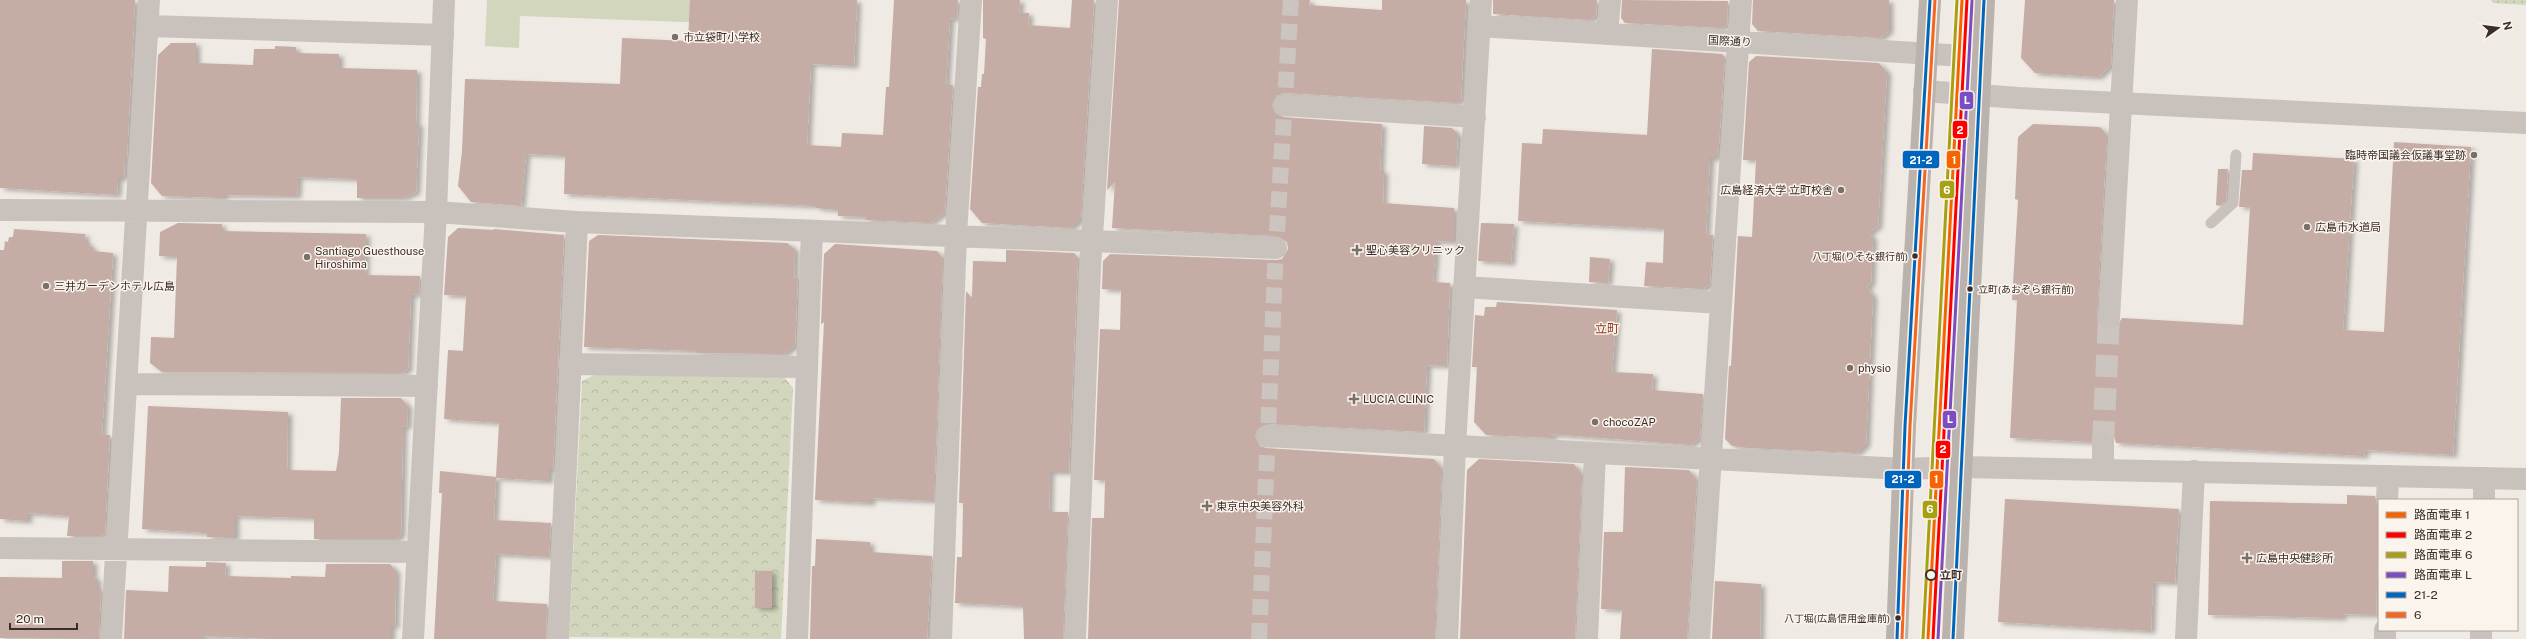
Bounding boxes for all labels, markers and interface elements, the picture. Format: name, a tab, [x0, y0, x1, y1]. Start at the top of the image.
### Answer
north arrow	[2478, 8, 2518, 48]
text: N	[2501, 20, 2515, 31]
place label: 市立袋町小学校	[683, 31, 760, 43]
marker: 市立袋町小学校	[670, 32, 680, 42]
street label: 国際通り	[1708, 34, 1752, 48]
line badge: L	[1959, 91, 1974, 110]
text: L	[1964, 94, 1970, 106]
line badge: 2	[1952, 120, 1968, 139]
text: 2	[1957, 124, 1964, 136]
place label: 臨時帝国議会仮議事堂跡	[2345, 149, 2466, 161]
line badge: 21-2	[1902, 150, 1940, 169]
line badge: 1	[1946, 150, 1961, 169]
marker: 臨時帝国議会仮議事堂跡	[2469, 150, 2479, 160]
text: 21-2	[1909, 154, 1933, 166]
text: 1	[1952, 154, 1956, 166]
line badge: 6	[1939, 180, 1955, 199]
place label: 広島経済大学 立町校舎	[1720, 184, 1833, 196]
text: 6	[1943, 184, 1951, 196]
marker: 広島経済大学 立町校舎	[1836, 185, 1846, 195]
place label: 広島市水道局	[2315, 221, 2381, 233]
marker: 広島市水道局	[2302, 222, 2312, 232]
marker: 聖心美容クリニック	[1351, 244, 1363, 256]
place label: 聖心美容クリニック	[1366, 244, 1465, 256]
place label: Santiago Guesthouse Hiroshima	[315, 245, 424, 270]
place label: 八丁堀(りそな銀行前)	[1812, 250, 1908, 262]
marker: 八丁堀(りそな銀行前)	[1910, 251, 1920, 261]
marker: Santiago Guesthouse Hiroshima	[302, 252, 312, 262]
place label: 三井ガーデンホテル広島	[54, 280, 175, 292]
marker: 三井ガーデンホテル広島	[41, 281, 51, 291]
place label: 立町(あおぞら銀行前)	[1978, 283, 2074, 295]
marker: 立町(あおぞら銀行前)	[1965, 284, 1975, 294]
district label: 立町	[1595, 322, 1619, 336]
place label: physio	[1858, 362, 1891, 374]
marker: physio	[1845, 363, 1855, 373]
marker: LUCIA CLINIC	[1348, 393, 1360, 405]
place label: LUCIA CLINIC	[1363, 393, 1434, 405]
line badge: L	[1942, 410, 1957, 429]
text: L	[1947, 413, 1953, 425]
place label: chocoZAP	[1603, 416, 1656, 428]
marker: chocoZAP	[1590, 417, 1600, 427]
line badge: 2	[1935, 440, 1951, 459]
text: 2	[1940, 443, 1947, 455]
line badge: 21-2	[1884, 470, 1922, 489]
line badge: 1	[1929, 470, 1944, 489]
text: 21-2	[1891, 473, 1915, 485]
text: 1	[1934, 473, 1938, 485]
legend	[2378, 499, 2518, 631]
marker: 東京中央美容外科	[1201, 500, 1213, 512]
place label: 東京中央美容外科	[1216, 500, 1304, 512]
line badge: 6	[1922, 500, 1938, 519]
text: 6	[1926, 503, 1934, 515]
text: 路面電車 1	[2414, 508, 2470, 522]
text: 路面電車 2	[2414, 528, 2472, 542]
text: 路面電車 6	[2414, 548, 2472, 562]
marker: 広島中央健診所	[2241, 552, 2253, 564]
place label: 広島中央健診所	[2256, 552, 2334, 564]
text: 路面電車 L	[2414, 568, 2472, 582]
marker: 立町	[1925, 569, 1937, 581]
place label: 立町	[1940, 569, 1962, 581]
text: 21-2	[2414, 588, 2438, 602]
scale bar	[10, 605, 77, 631]
text: 6	[2414, 608, 2421, 622]
text: 20 m	[16, 612, 44, 626]
place label: 八丁堀(広島信用金庫前)	[1784, 612, 1890, 624]
marker: 八丁堀(広島信用金庫前)	[1893, 613, 1903, 623]

